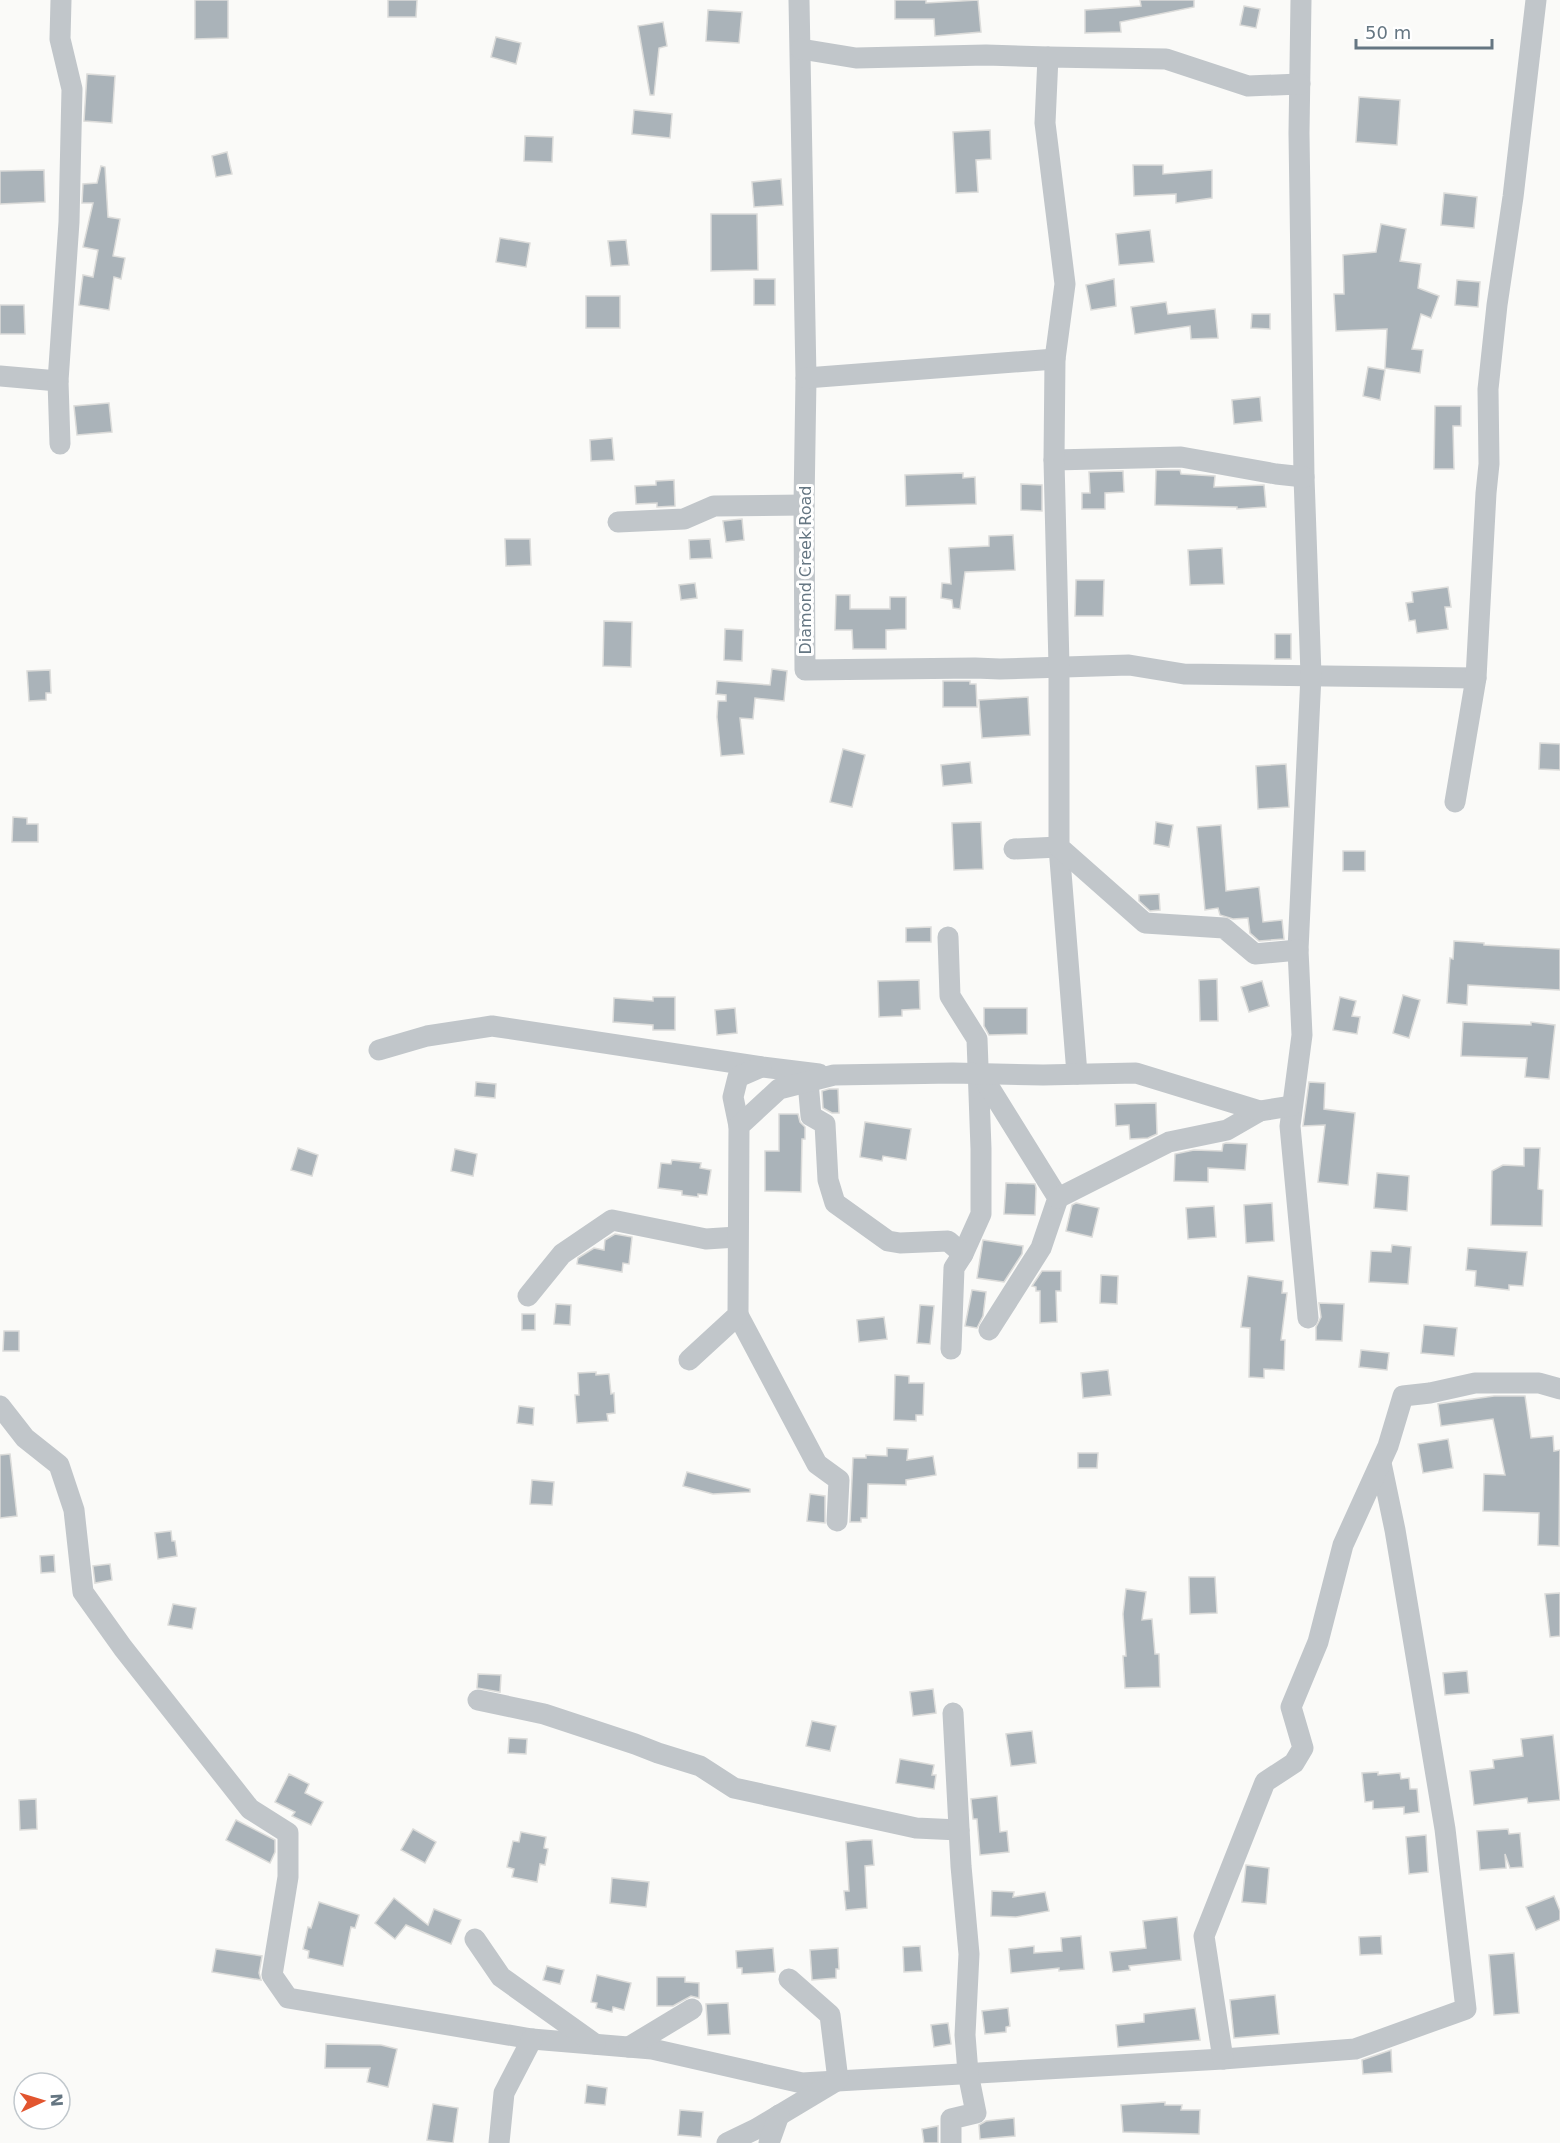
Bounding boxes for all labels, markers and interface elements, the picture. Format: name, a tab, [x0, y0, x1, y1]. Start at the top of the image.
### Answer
scale bar	[1356, 12, 1492, 50]
text: 50 m	[1365, 22, 1411, 43]
street label: Diamond Creek Road	[796, 486, 815, 654]
north arrow	[12, 2071, 72, 2131]
text: N	[47, 2093, 66, 2107]

